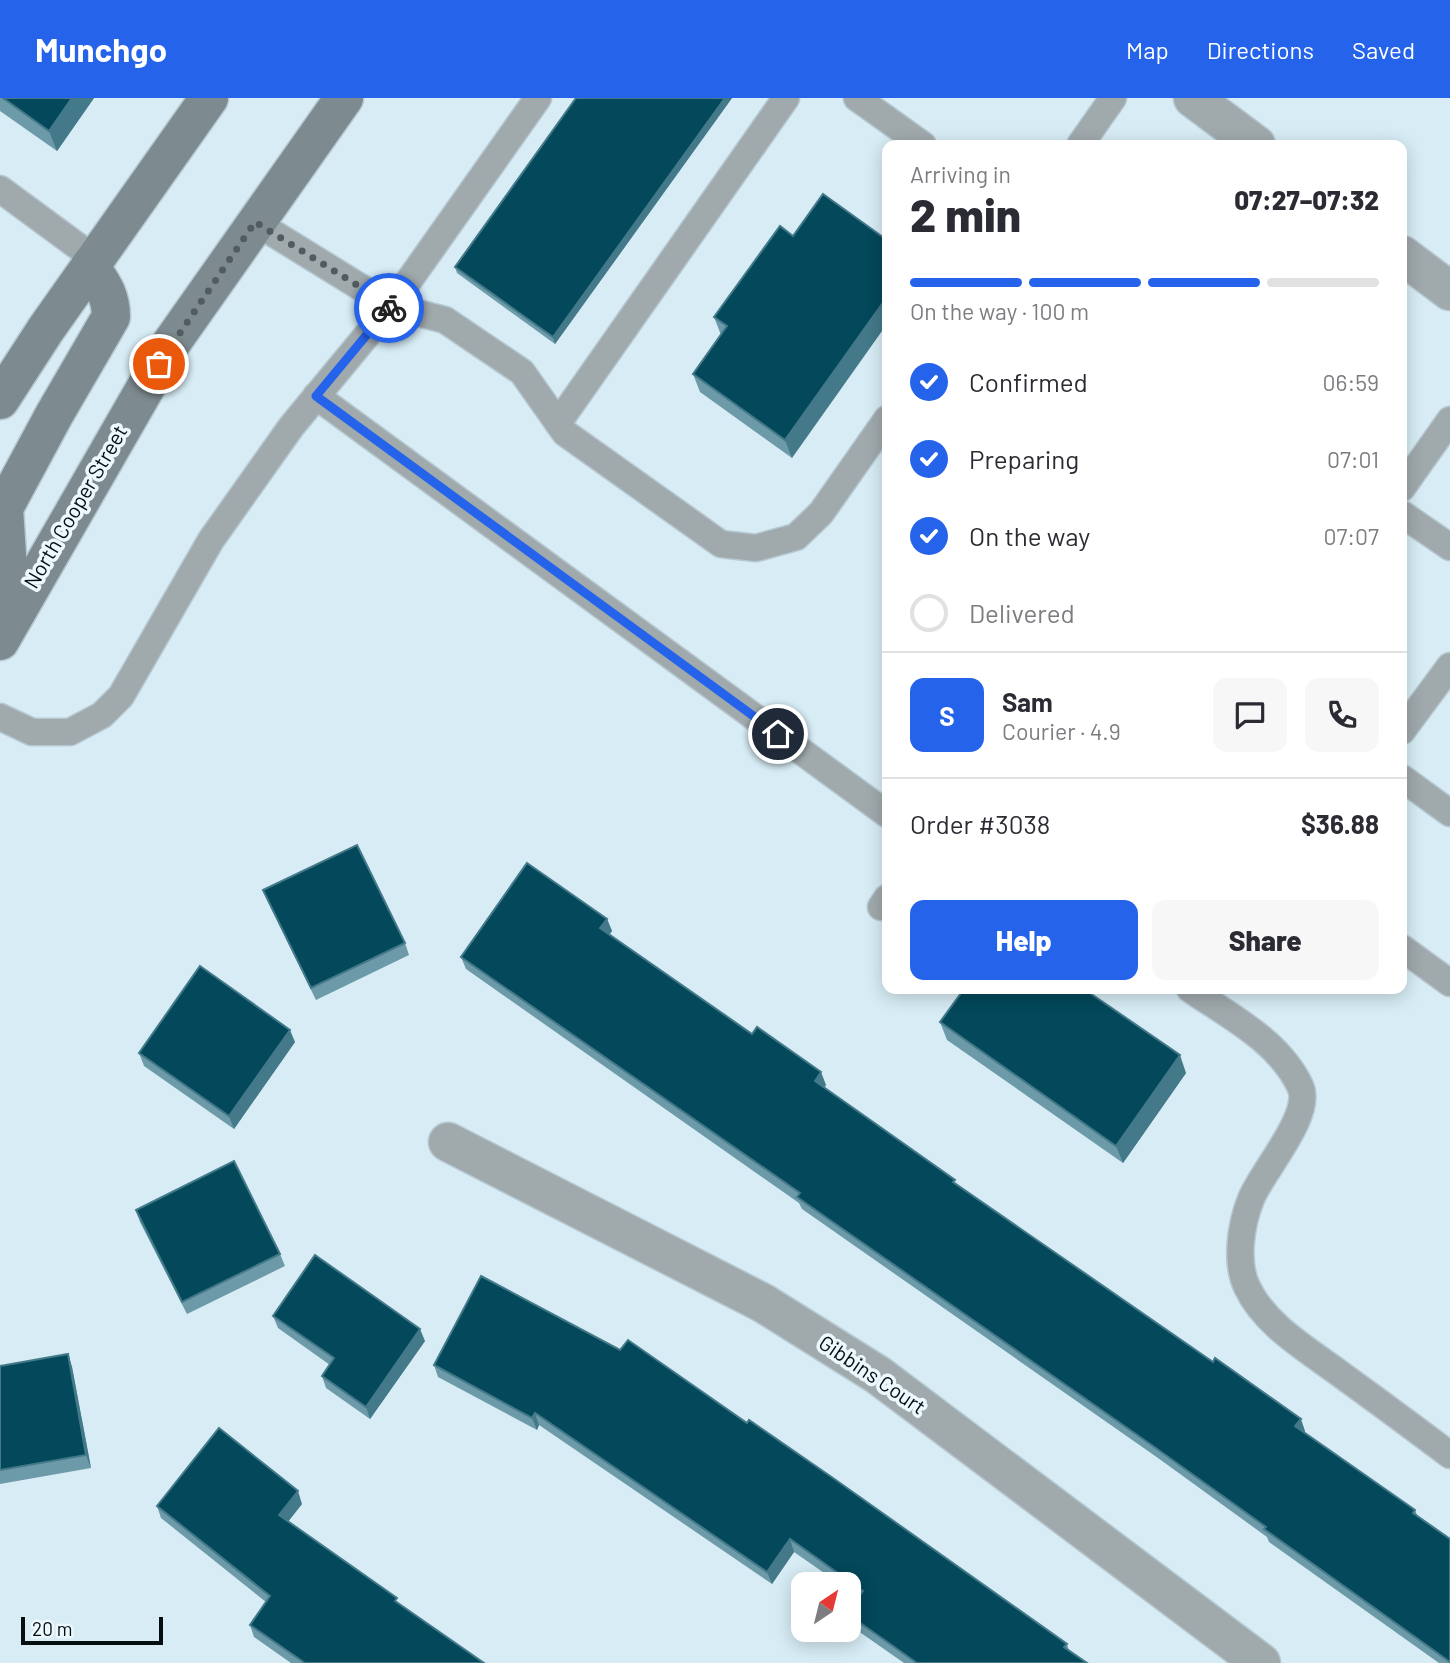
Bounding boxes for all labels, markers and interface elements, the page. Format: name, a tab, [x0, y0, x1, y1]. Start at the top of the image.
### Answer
text: Munchgo	[35, 29, 167, 69]
text: Map	[1126, 35, 1169, 64]
text: Directions	[1207, 35, 1314, 64]
text: Saved	[1352, 35, 1415, 64]
text: Arriving in	[910, 160, 1011, 188]
text: 07:27–07:32	[1234, 184, 1379, 215]
text: 2 min	[910, 186, 1021, 241]
courier	[354, 273, 424, 343]
icon: bike	[370, 289, 408, 327]
text: On the way · 100 m	[910, 297, 1089, 325]
pin	[129, 334, 189, 394]
icon: bag	[140, 345, 178, 383]
icon: check	[910, 363, 948, 401]
text: Confirmed	[969, 366, 1088, 397]
text: 06:59	[1323, 368, 1379, 396]
street label: North Cooper Street	[18, 420, 132, 592]
icon: check	[910, 440, 948, 478]
text: Preparing	[969, 443, 1079, 474]
text: 07:01	[1327, 445, 1379, 473]
icon: check	[910, 517, 948, 555]
text: On the way	[969, 520, 1090, 551]
text: 07:07	[1323, 522, 1379, 550]
text: Delivered	[969, 597, 1075, 628]
button: chat	[1213, 678, 1287, 752]
button: phone	[1305, 678, 1379, 752]
text: Sam	[1002, 686, 1053, 717]
text: S	[939, 700, 955, 731]
pin	[748, 704, 808, 764]
icon: home	[759, 715, 797, 753]
text: Courier · 4.9	[1002, 717, 1121, 745]
text: Order #3038	[910, 808, 1050, 839]
text: $36.88	[1301, 808, 1379, 839]
button: Help	[910, 900, 1138, 980]
button: Share	[1152, 900, 1379, 980]
street label: Gibbins Court	[815, 1329, 931, 1419]
north arrow	[791, 1572, 861, 1642]
map controls	[791, 1572, 861, 1642]
scale bar	[21, 1614, 163, 1646]
text: 20 m	[32, 1617, 72, 1640]

